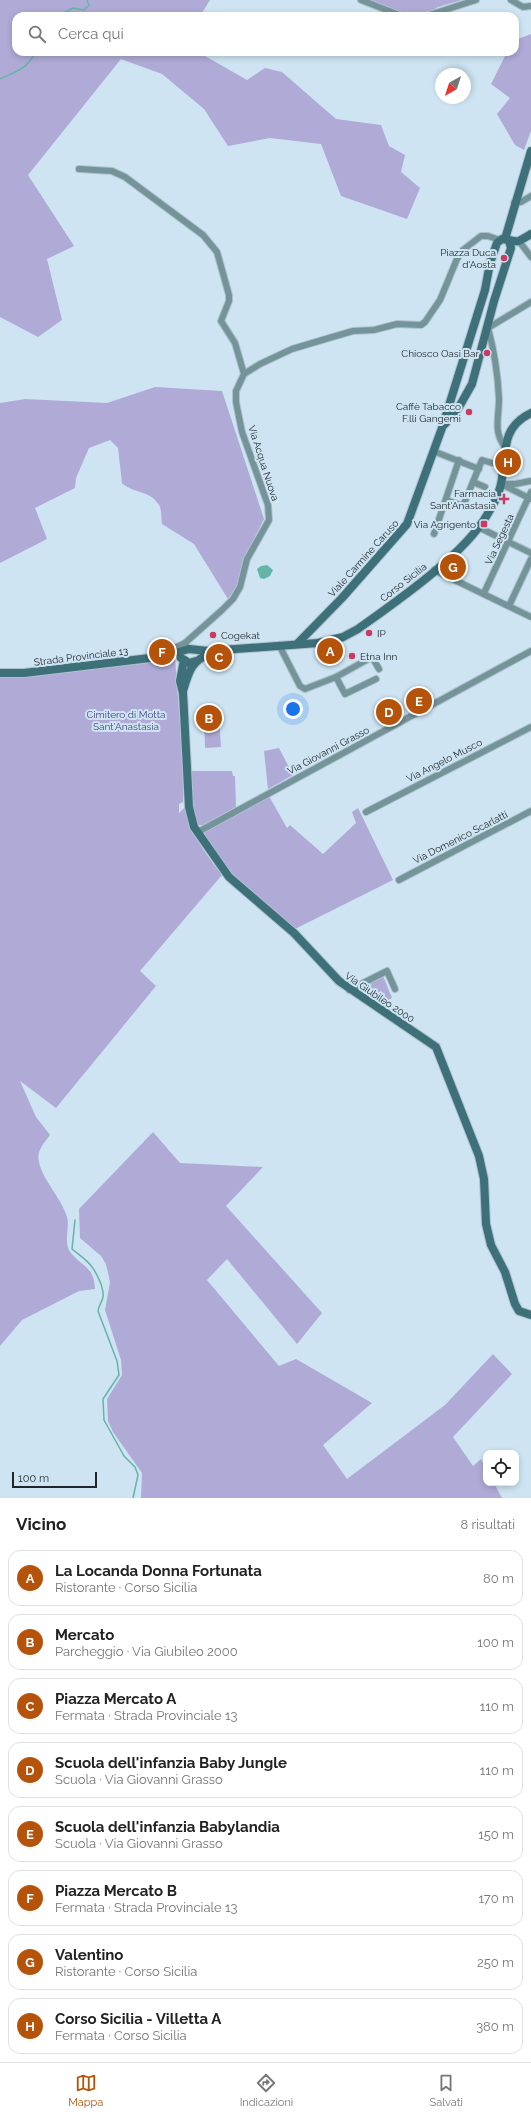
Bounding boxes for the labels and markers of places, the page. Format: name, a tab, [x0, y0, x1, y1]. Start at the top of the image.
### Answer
place label: Piazza Duca d'Aosta	[440, 247, 496, 270]
marker: Piazza Duca d'Aosta	[499, 253, 509, 263]
place label: Chiosco Oasi Bar	[401, 348, 479, 359]
marker: Chiosco Oasi Bar	[482, 348, 492, 358]
place label: Caffè Tabacco F.lli Gangemi	[396, 401, 461, 424]
marker: Caffè Tabacco F.lli Gangemi	[464, 407, 474, 417]
pin: H	[495, 447, 521, 477]
place label: Farmacia Sant'Anastasia	[430, 488, 496, 511]
marker: Farmacia Sant'Anastasia	[499, 494, 509, 504]
place label: Via Agrigento	[414, 519, 476, 530]
marker: Via Agrigento	[479, 519, 489, 529]
pin: G	[440, 552, 466, 582]
marker: IP	[364, 628, 374, 638]
place label: IP	[377, 628, 386, 639]
marker: Cogekat	[208, 630, 218, 640]
place label: Cogekat	[221, 630, 261, 641]
pin: A	[317, 636, 343, 666]
pin: F	[149, 637, 175, 667]
pin: C	[206, 642, 232, 672]
marker: Etna Inn	[347, 651, 357, 661]
place label: Etna Inn	[360, 651, 398, 662]
pin: E	[406, 686, 432, 716]
pin: D	[376, 697, 402, 727]
pin: B	[196, 703, 222, 733]

